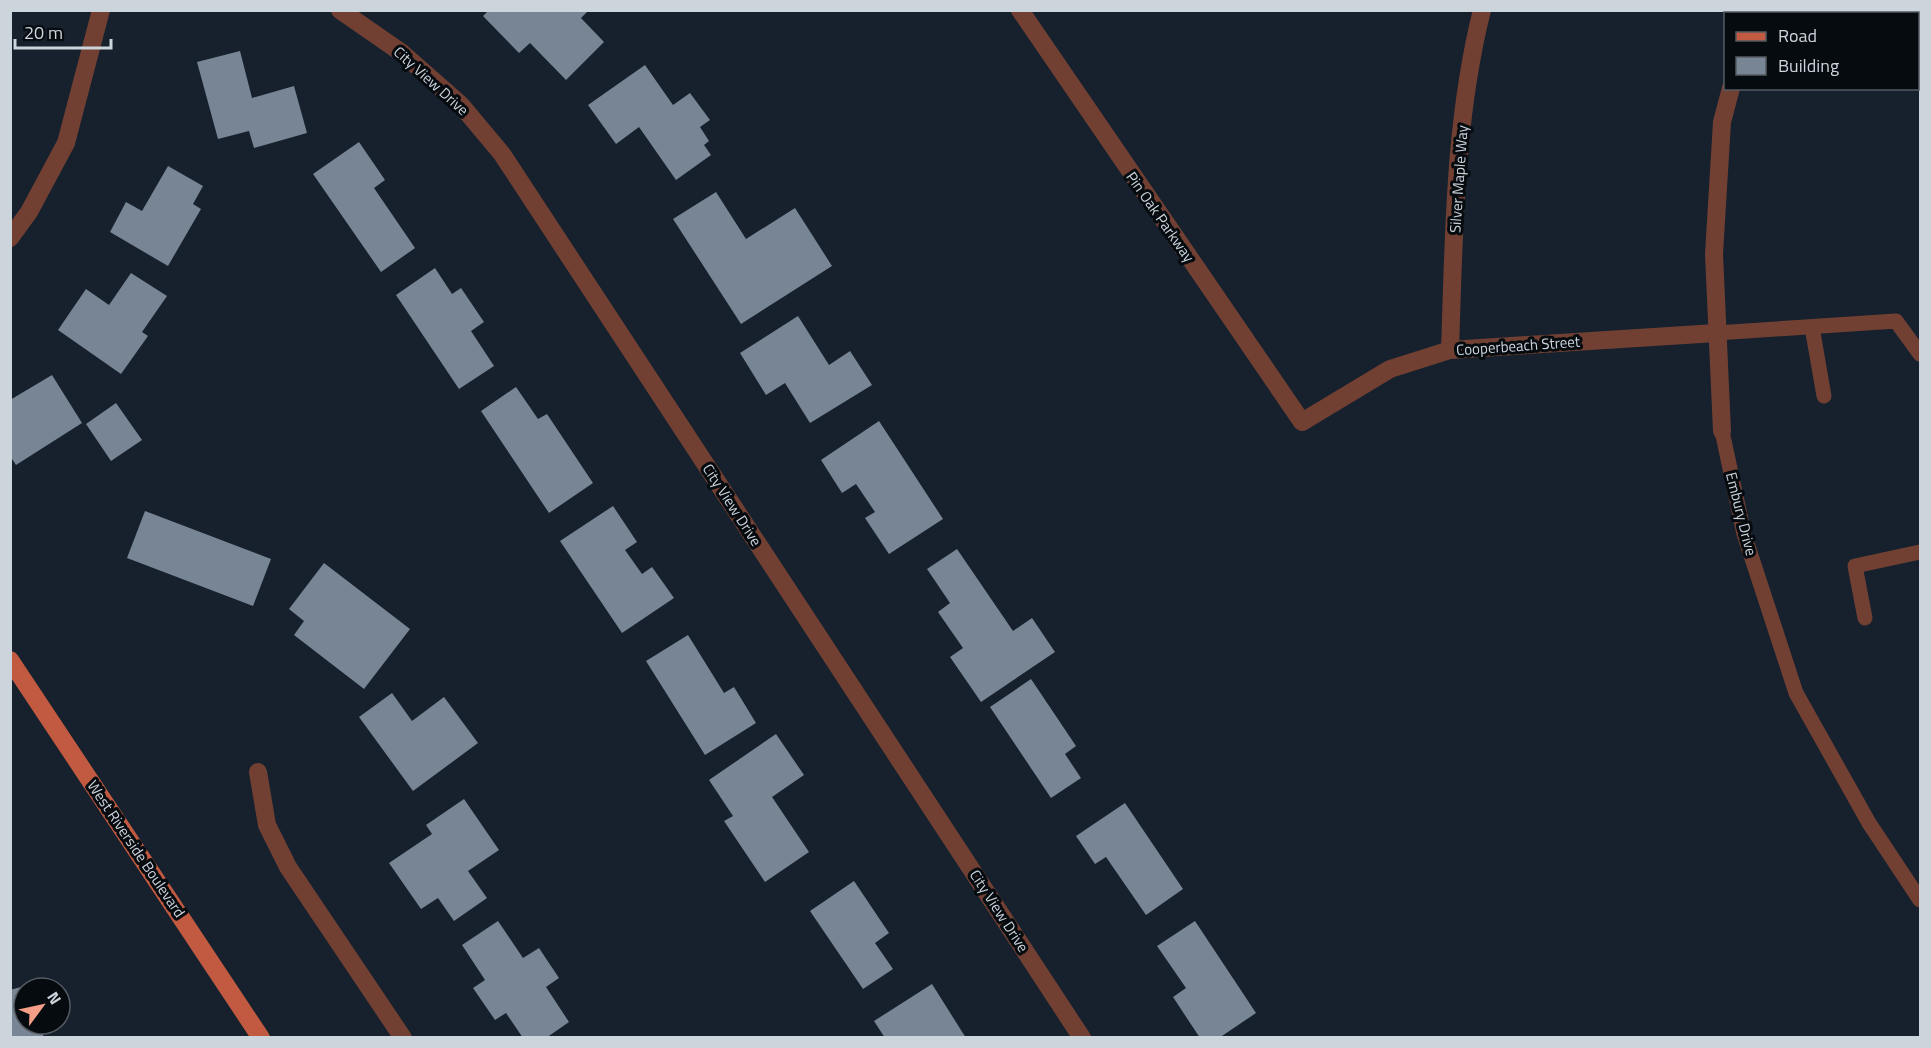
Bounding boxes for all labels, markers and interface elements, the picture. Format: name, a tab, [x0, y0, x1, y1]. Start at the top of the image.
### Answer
scale bar	[15, 12, 111, 50]
legend	[1724, 12, 1919, 90]
text: 20 m	[24, 19, 63, 46]
text: Road	[1778, 22, 1817, 49]
street label: City View Drive	[389, 41, 474, 121]
text: Building	[1778, 52, 1839, 79]
street label: Silver Maple Way	[1443, 124, 1474, 234]
street label: Pin Oak Parkway	[1121, 167, 1200, 267]
street label: Cooperbeach Street	[1455, 330, 1581, 361]
street label: City View Drive	[697, 459, 768, 551]
street label: Embury Drive	[1720, 470, 1763, 558]
street label: West Riverside Boulevard	[82, 775, 191, 922]
street label: City View Drive	[964, 865, 1035, 957]
north arrow	[12, 976, 72, 1036]
text: N	[41, 987, 68, 1009]

